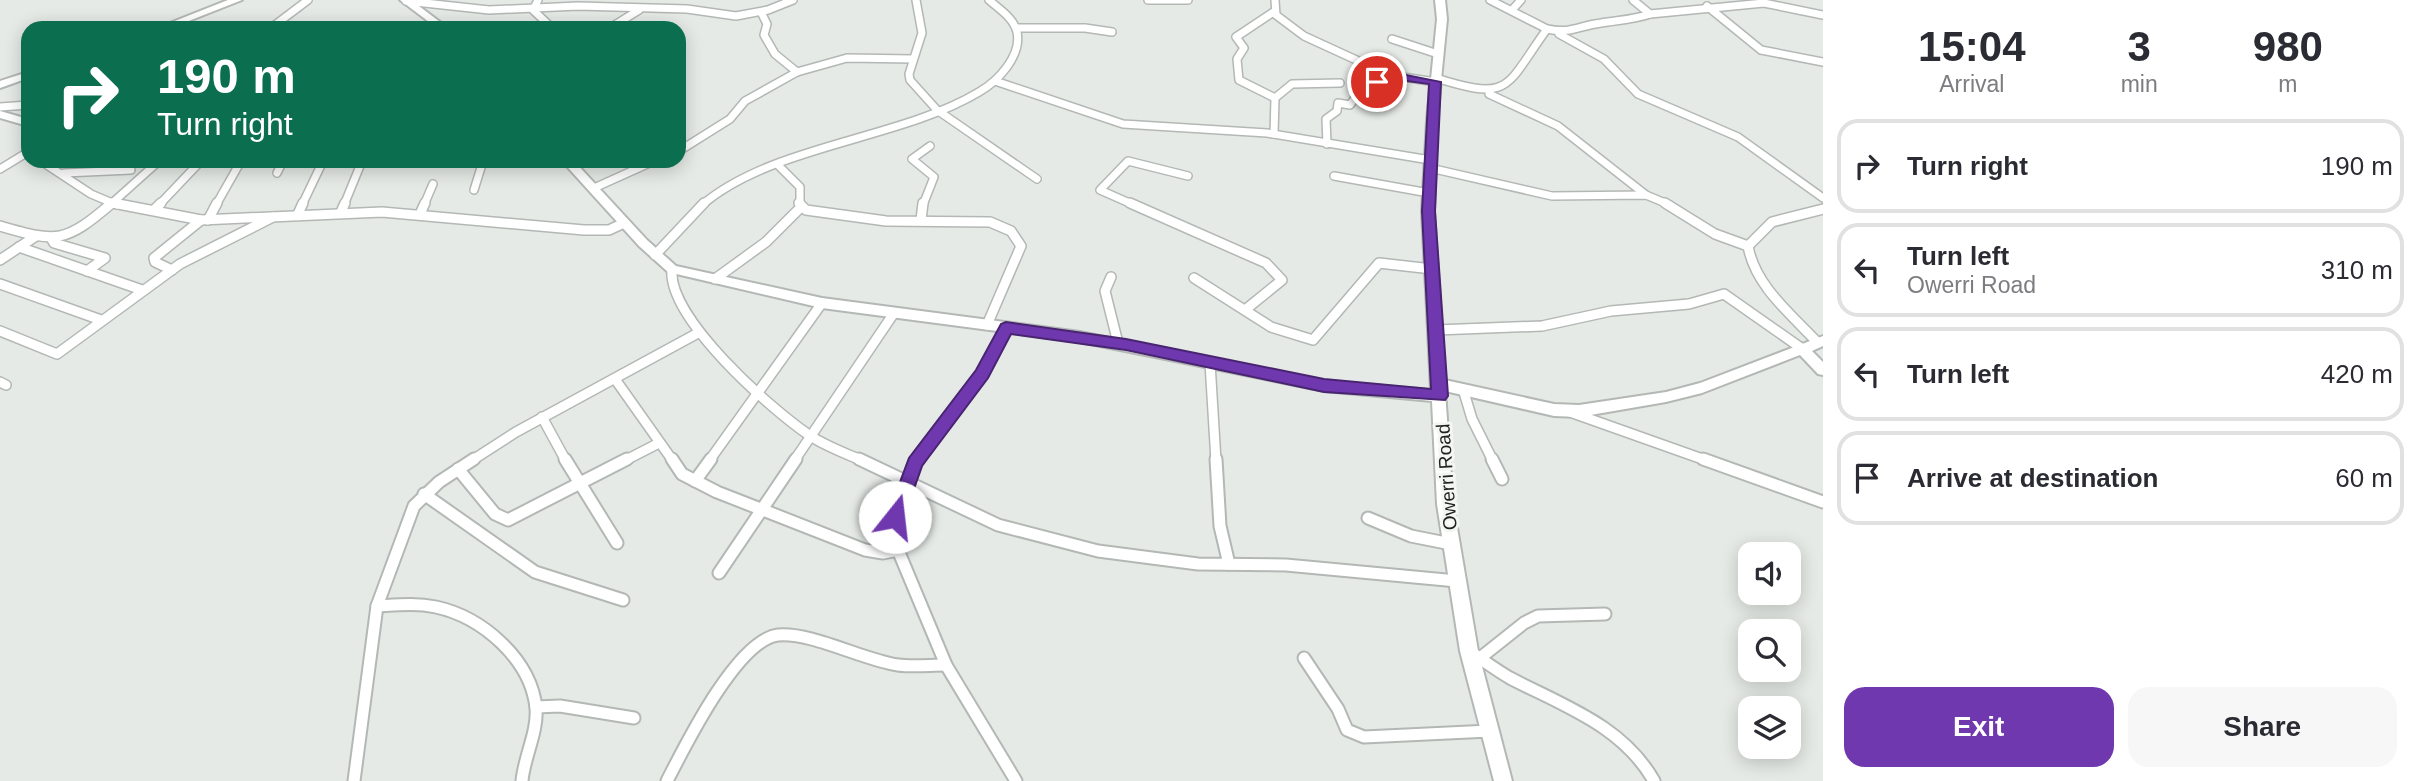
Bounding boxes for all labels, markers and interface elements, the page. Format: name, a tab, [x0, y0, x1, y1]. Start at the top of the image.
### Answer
text: 15:04	[1918, 23, 2026, 70]
text: 3	[2127, 23, 2151, 70]
text: 980	[2253, 23, 2323, 70]
icon: right	[42, 49, 133, 140]
text: 190 m	[157, 49, 296, 103]
pin	[1347, 52, 1407, 112]
icon: arrive	[1358, 63, 1396, 101]
text: Arrival	[1939, 71, 2004, 97]
text: min	[2121, 71, 2158, 97]
text: m	[2278, 71, 2297, 97]
text: Turn right	[157, 106, 293, 142]
icon: right	[1848, 147, 1886, 185]
text: Turn right	[1907, 151, 2028, 181]
text: 190 m	[2321, 151, 2393, 181]
text: Turn left	[1907, 241, 2009, 271]
icon: left	[1848, 251, 1886, 289]
text: 310 m	[2321, 255, 2393, 285]
text: Owerri Road	[1907, 272, 2036, 298]
icon: left	[1848, 355, 1886, 393]
text: Turn left	[1907, 359, 2009, 389]
text: 420 m	[2321, 359, 2393, 389]
street label: Owerri Road	[1432, 423, 1461, 531]
icon: arrive	[1848, 459, 1886, 497]
text: Arrive at destination	[1907, 463, 2158, 493]
text: 60 m	[2335, 463, 2393, 493]
position arrow	[858, 480, 932, 554]
map controls	[1738, 542, 1801, 759]
button: sound	[1738, 542, 1801, 605]
button: search	[1738, 619, 1801, 682]
button: Exit	[1844, 687, 2114, 767]
button: Share	[2128, 687, 2397, 767]
button: layers	[1738, 696, 1801, 759]

